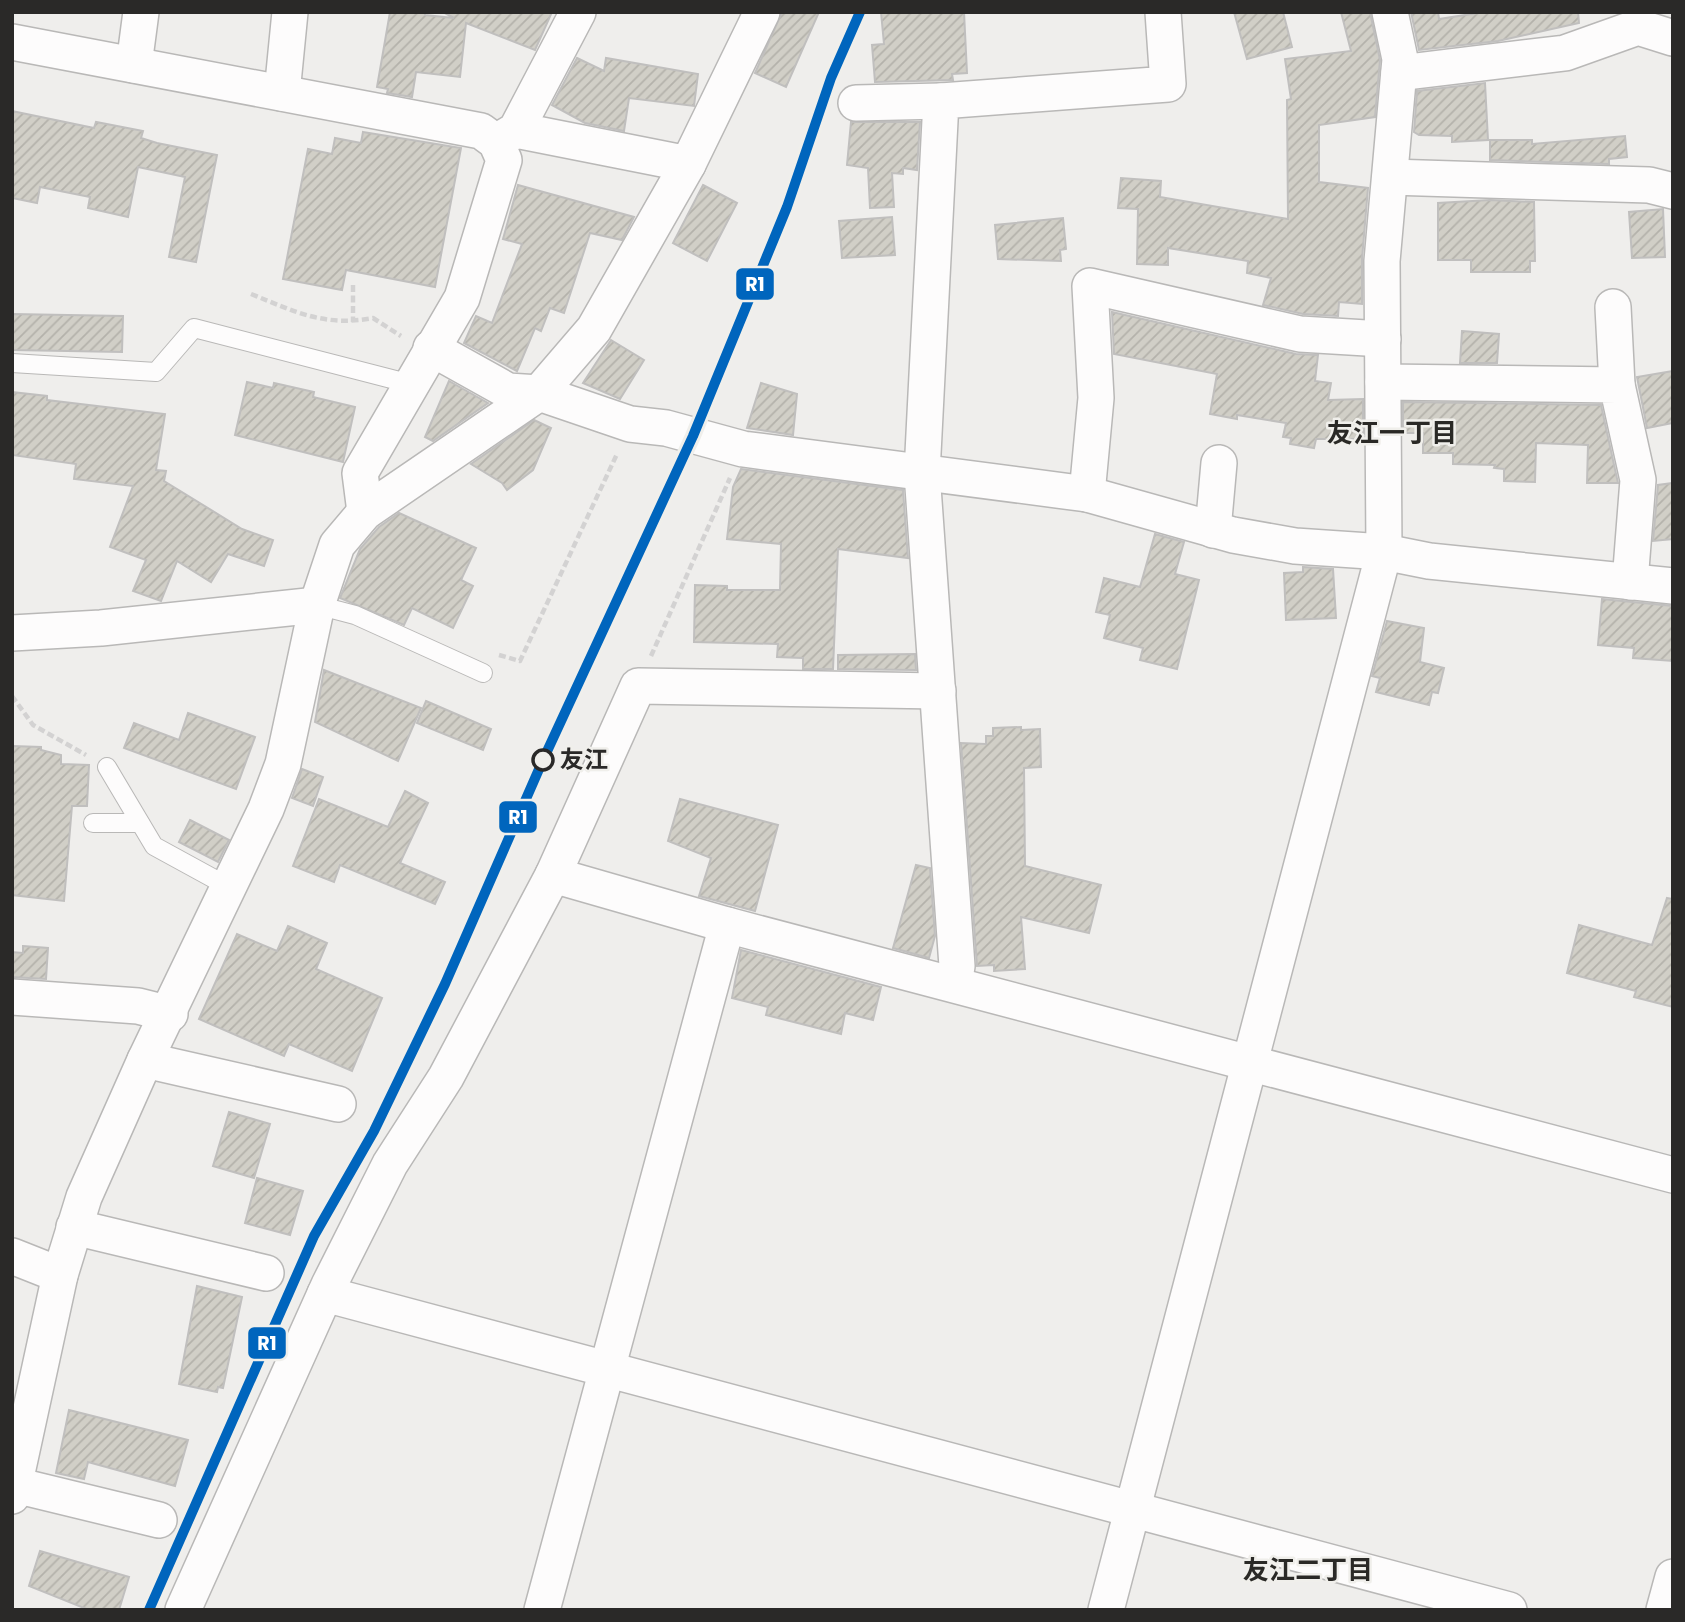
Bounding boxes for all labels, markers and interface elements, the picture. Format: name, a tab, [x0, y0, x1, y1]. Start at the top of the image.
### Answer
line badge: R1	[735, 267, 775, 301]
text: R1	[745, 271, 765, 298]
district label: 友江一丁目	[1327, 415, 1457, 451]
place label: 友江	[560, 743, 608, 776]
marker: 友江	[532, 749, 554, 771]
line badge: R1	[498, 800, 538, 834]
text: R1	[508, 804, 528, 831]
line badge: R1	[247, 1326, 287, 1360]
text: R1	[257, 1330, 277, 1357]
district label: 友江二丁目	[1243, 1552, 1373, 1588]

